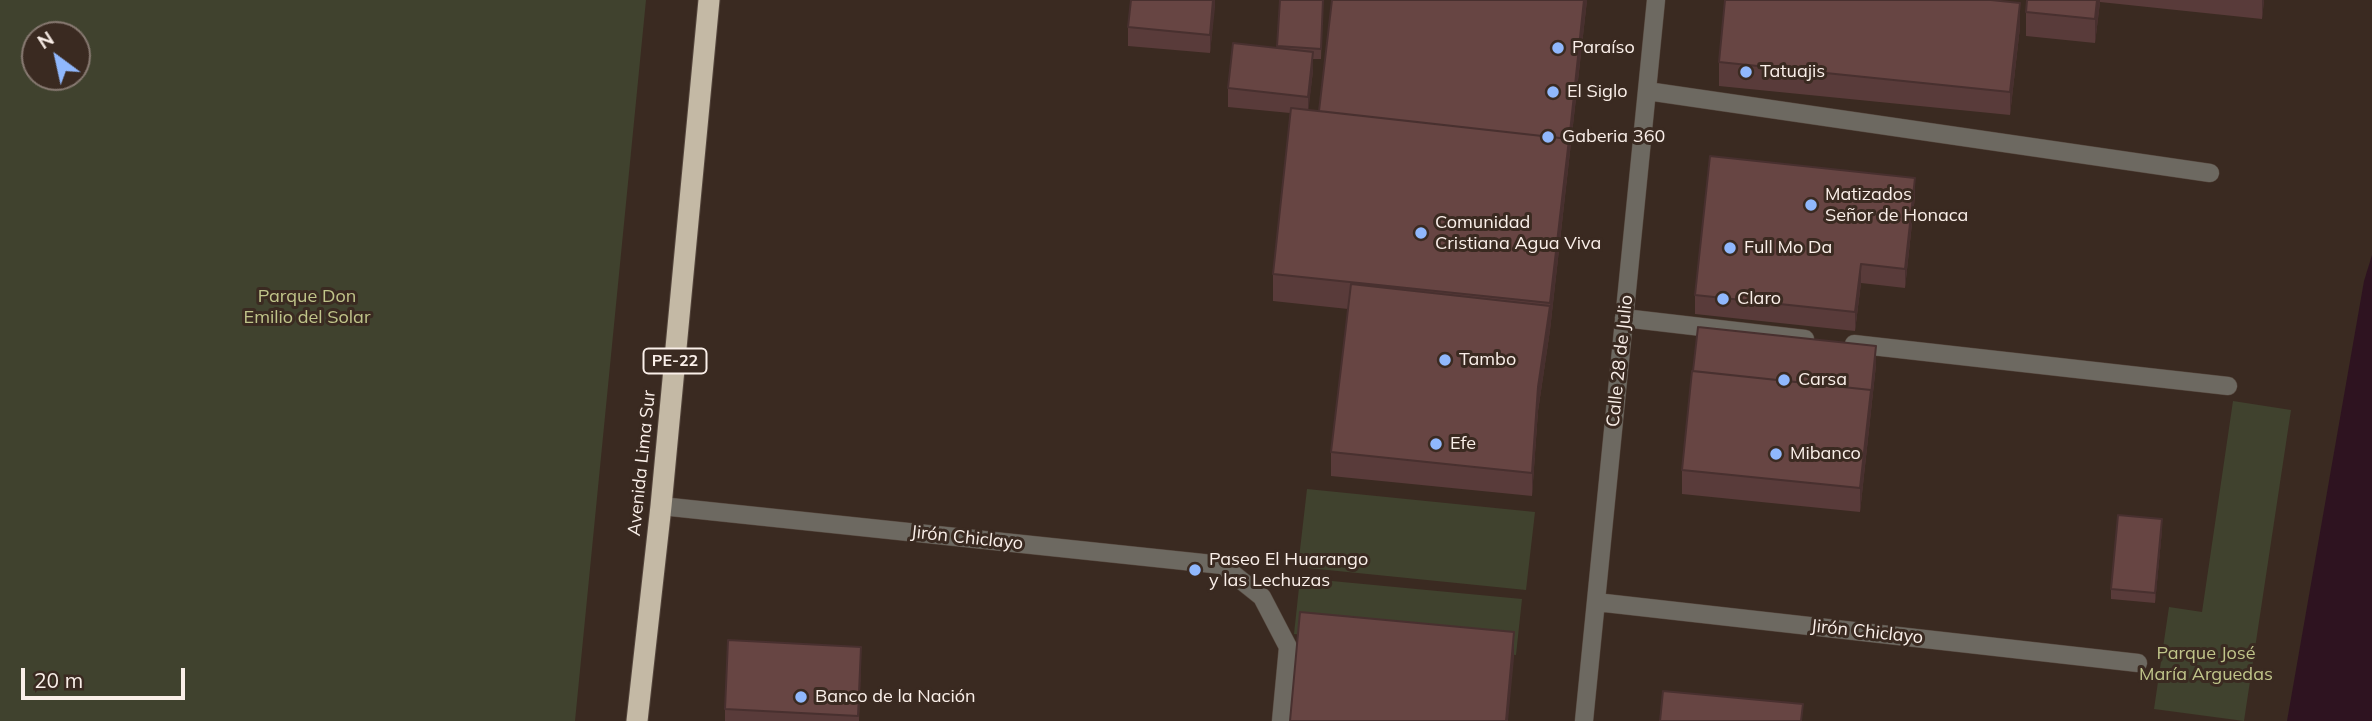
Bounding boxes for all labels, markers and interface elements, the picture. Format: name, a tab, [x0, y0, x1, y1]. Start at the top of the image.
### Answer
north arrow	[21, 21, 91, 91]
text: N	[33, 26, 58, 54]
place label: Paraíso	[1572, 37, 1635, 59]
marker: Paraíso	[1550, 40, 1566, 56]
place label: Tatuajis	[1760, 61, 1825, 83]
marker: Tatuajis	[1738, 64, 1754, 80]
place label: El Siglo	[1567, 81, 1627, 103]
marker: El Siglo	[1545, 84, 1561, 100]
place label: Gaberia 360	[1562, 126, 1665, 148]
marker: Gaberia 360	[1540, 129, 1556, 145]
place label: Matizados Señor de Honaca	[1825, 184, 1968, 227]
marker: Matizados Señor de Honaca	[1803, 197, 1819, 213]
place label: Comunidad Cristiana Agua Viva	[1435, 212, 1601, 255]
marker: Comunidad Cristiana Agua Viva	[1413, 225, 1429, 241]
place label: Full Mo Da	[1744, 237, 1832, 259]
marker: Full Mo Da	[1722, 240, 1738, 256]
park label: Parque Don Emilio del Solar	[244, 286, 370, 328]
place label: Claro	[1737, 288, 1781, 310]
marker: Claro	[1715, 291, 1731, 307]
street label: Calle 28 de Julio	[1602, 294, 1638, 428]
road number: PE-22	[644, 348, 706, 374]
place label: Tambo	[1459, 349, 1516, 371]
marker: Tambo	[1437, 352, 1453, 368]
place label: Carsa	[1798, 369, 1847, 391]
marker: Carsa	[1776, 372, 1792, 388]
street label: Avenida Lima Sur	[624, 389, 660, 537]
place label: Efe	[1450, 433, 1476, 455]
marker: Efe	[1428, 436, 1444, 452]
place label: Mibanco	[1790, 443, 1861, 465]
marker: Mibanco	[1768, 446, 1784, 462]
street label: Jirón Chiclayo	[910, 521, 1024, 555]
place label: Paseo El Huarango y las Lechuzas	[1209, 549, 1368, 592]
marker: Paseo El Huarango y las Lechuzas	[1187, 562, 1203, 578]
street label: Jirón Chiclayo	[1810, 615, 1924, 649]
park label: Parque José María Arguedas	[2139, 643, 2273, 686]
scale bar	[24, 654, 189, 698]
text: 20 m	[34, 667, 83, 693]
place label: Banco de la Nación	[815, 686, 976, 708]
marker: Banco de la Nación	[793, 689, 809, 705]

